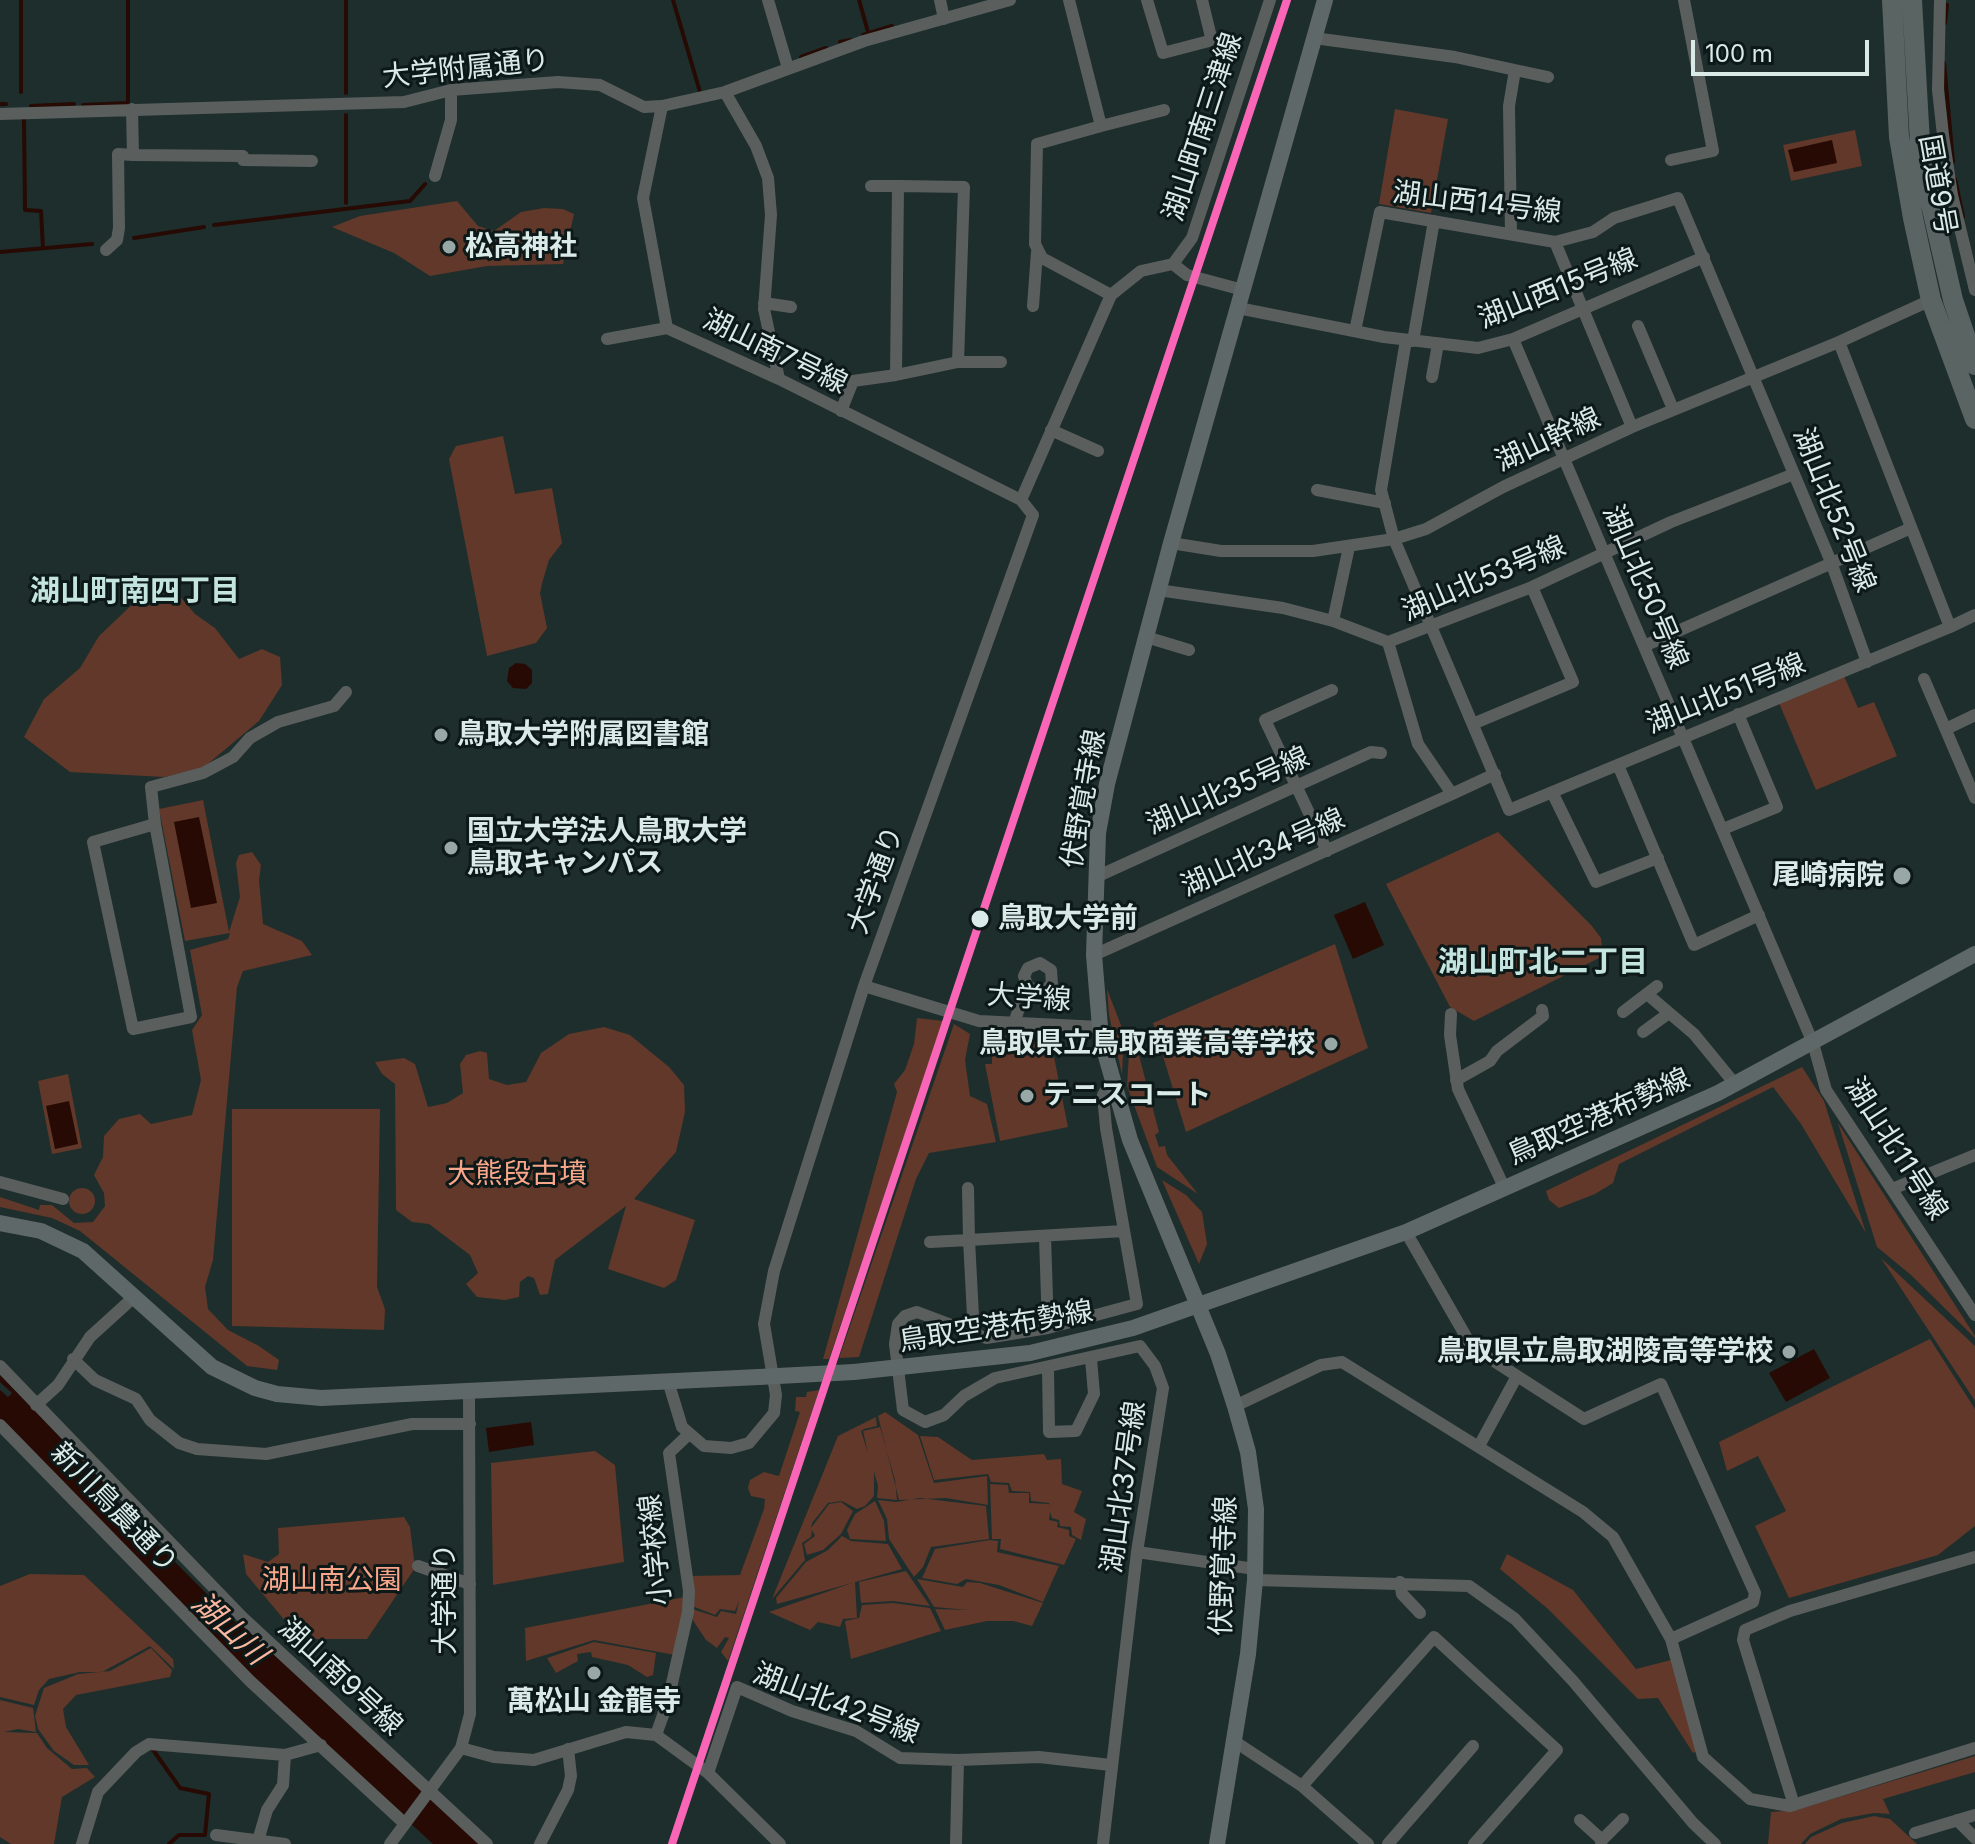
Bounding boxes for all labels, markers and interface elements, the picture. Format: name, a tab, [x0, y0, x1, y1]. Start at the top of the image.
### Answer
scale bar	[1695, 24, 1873, 74]
street label: 湖山町南三津線	[1157, 29, 1249, 225]
text: 100 m	[1705, 39, 1773, 68]
street label: 大学附属通り	[381, 44, 551, 94]
street label: 国道9号	[1912, 132, 1962, 238]
street label: 湖山西14号線	[1391, 176, 1563, 230]
place label: 松高神社	[465, 230, 577, 264]
marker: 松高神社	[440, 238, 458, 256]
street label: 湖山西15号線	[1474, 242, 1642, 336]
street label: 湖山南7号線	[698, 303, 852, 401]
street label: 湖山幹線	[1490, 401, 1606, 479]
street label: 湖山北52号線	[1786, 423, 1882, 597]
street label: 湖山北50号線	[1595, 500, 1695, 674]
street label: 湖山北53号線	[1397, 529, 1571, 629]
district label: 湖山町南四丁目	[30, 574, 240, 610]
street label: 湖山北51号線	[1642, 647, 1810, 741]
place label: 鳥取大学附属図書館	[457, 718, 709, 752]
marker: 鳥取大学附属図書館	[432, 726, 450, 744]
street label: 伏野覚寺線	[1055, 727, 1113, 871]
street label: 湖山北35号線	[1142, 740, 1314, 842]
street label: 湖山北34号線	[1176, 802, 1350, 904]
place label: 国立大学法人鳥取大学 鳥取キャンパス	[467, 815, 747, 881]
street label: 大学通り	[841, 822, 911, 938]
marker: 国立大学法人鳥取大学 鳥取キャンパス	[442, 839, 460, 857]
place label: 尾崎病院	[1772, 859, 1884, 893]
marker: 尾崎病院	[1891, 865, 1913, 887]
place label: 鳥取大学前	[998, 902, 1138, 936]
marker: 鳥取大学前	[969, 908, 991, 930]
district label: 湖山町北二丁目	[1438, 945, 1648, 981]
street label: 大学線	[986, 978, 1072, 1018]
place label: 鳥取県立鳥取商業高等学校	[979, 1027, 1315, 1061]
marker: 鳥取県立鳥取商業高等学校	[1322, 1035, 1340, 1053]
street label: 鳥取空港布勢線	[1503, 1062, 1695, 1172]
street label: 湖山北11号線	[1838, 1072, 1954, 1226]
place label: テニスコート	[1043, 1079, 1211, 1113]
marker: テニスコート	[1018, 1087, 1036, 1105]
park label: 大熊段古墳	[447, 1158, 587, 1192]
street label: 鳥取空港布勢線	[897, 1295, 1095, 1359]
place label: 鳥取県立鳥取湖陵高等学校	[1437, 1335, 1773, 1369]
marker: 鳥取県立鳥取湖陵高等学校	[1780, 1343, 1798, 1361]
street label: 湖山北37号線	[1095, 1399, 1153, 1575]
street label: 新川鳥農通り	[44, 1436, 184, 1580]
street label: 小学校線	[633, 1493, 679, 1607]
street label: 伏野覚寺線	[1205, 1495, 1243, 1637]
street label: 大学通り	[429, 1543, 463, 1655]
park label: 湖山南公園	[262, 1564, 402, 1598]
water label: 湖山川	[184, 1585, 274, 1673]
street label: 湖山南9号線	[271, 1611, 409, 1743]
street label: 湖山北42号線	[748, 1657, 924, 1751]
marker: 萬松山 金龍寺	[585, 1664, 603, 1682]
place label: 萬松山 金龍寺	[507, 1685, 681, 1719]

